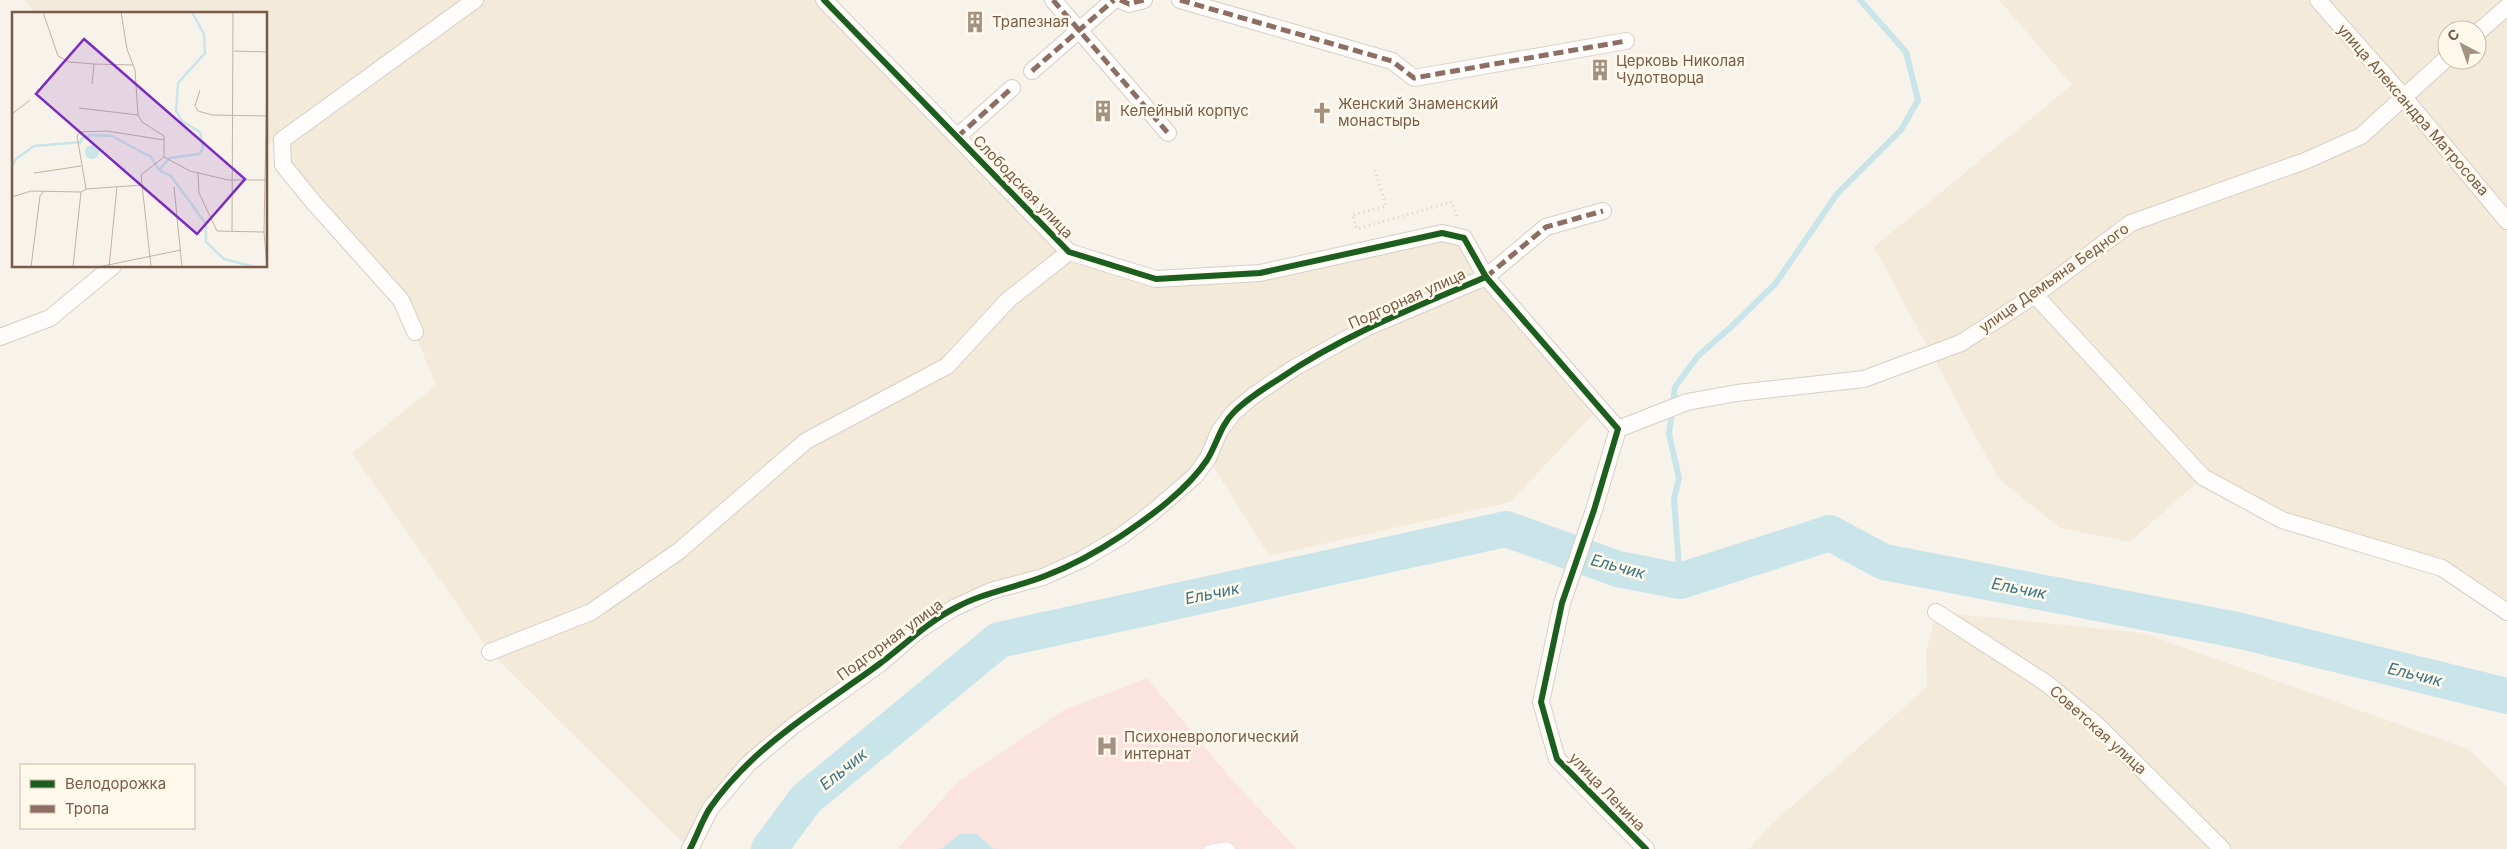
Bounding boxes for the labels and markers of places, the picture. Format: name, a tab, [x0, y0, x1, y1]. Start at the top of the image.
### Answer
building icon: Трапезная	[962, 9, 988, 35]
place label: Трапезная	[992, 12, 1069, 31]
place label: Церковь Николая Чудотворца	[1616, 51, 1745, 87]
building icon: Церковь Николая Чудотворца	[1587, 57, 1613, 83]
place label: Женский Знаменский монастырь	[1338, 94, 1498, 130]
building icon: Келейный корпус	[1090, 98, 1116, 124]
church icon: Женский Знаменский монастырь	[1309, 100, 1335, 126]
place label: Келейный корпус	[1120, 101, 1249, 120]
place label: Психоневрологический интернат	[1124, 727, 1299, 763]
hospital icon: Психоневрологический интернат	[1094, 733, 1120, 759]

